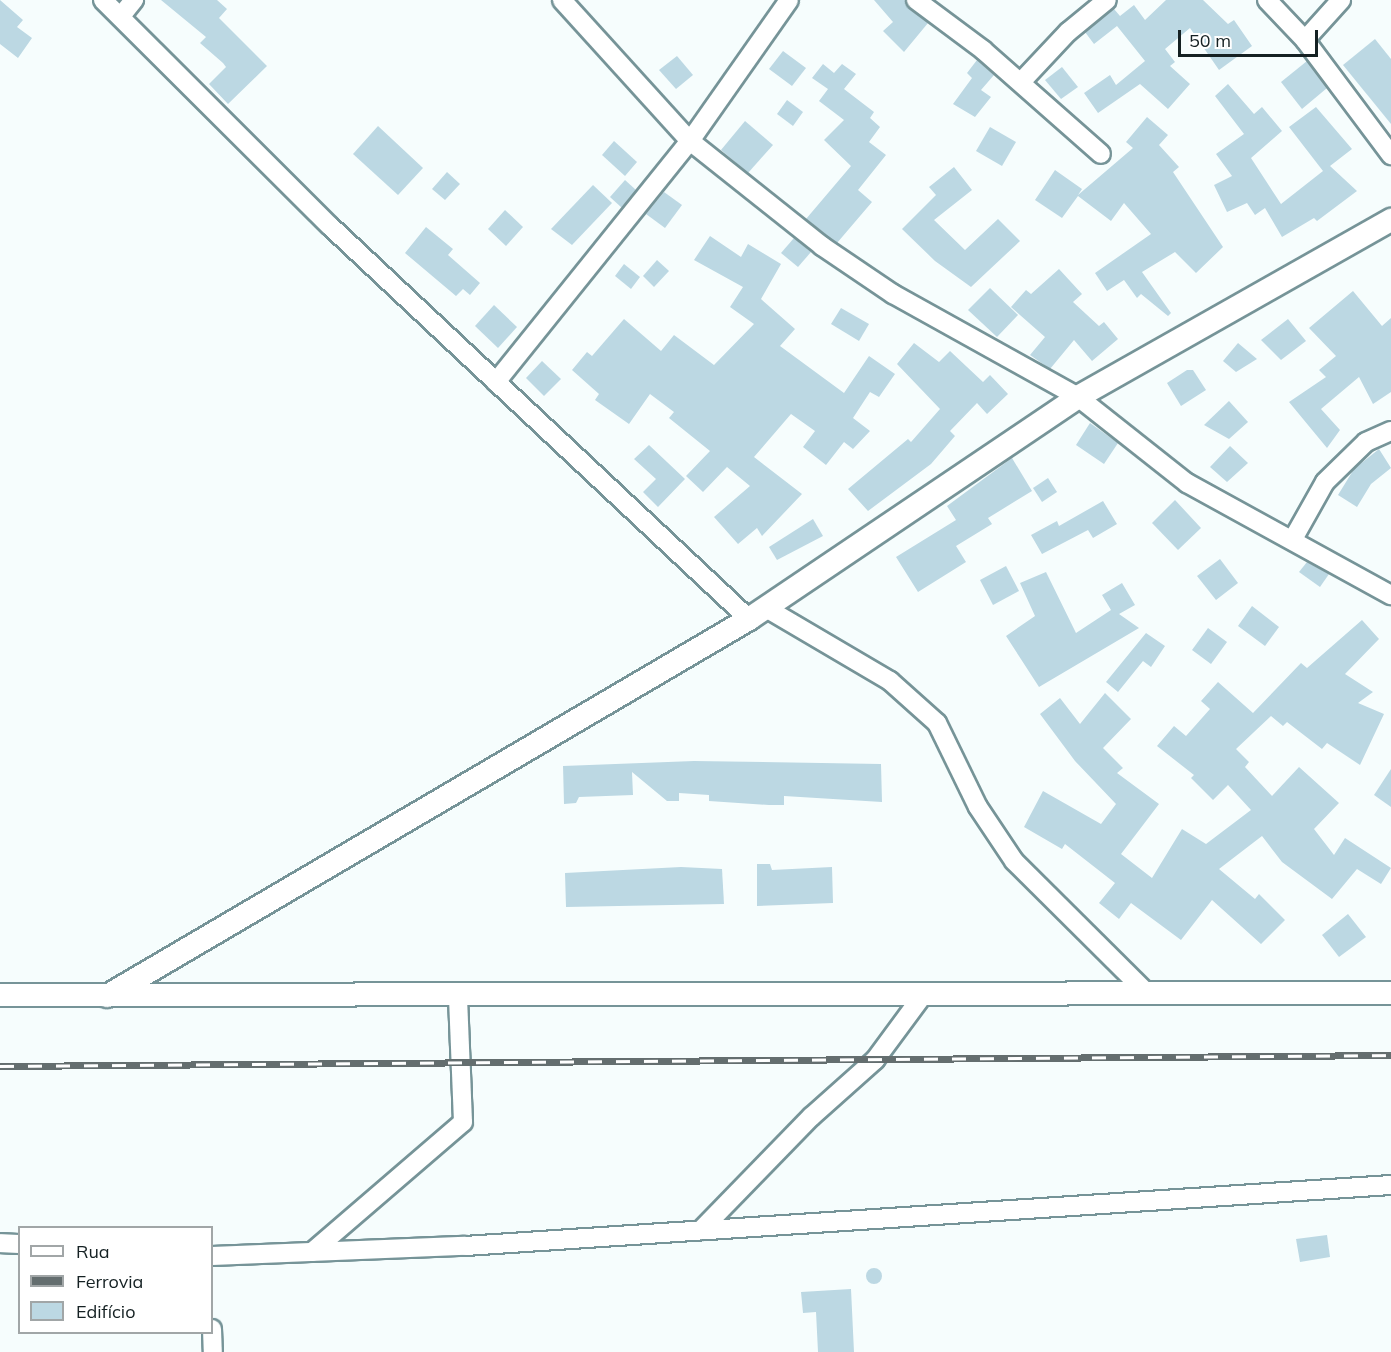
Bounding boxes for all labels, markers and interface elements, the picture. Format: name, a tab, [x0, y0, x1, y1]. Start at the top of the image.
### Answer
scale bar	[1181, 18, 1320, 56]
text: 50 m	[1189, 29, 1231, 52]
legend	[18, 1226, 213, 1334]
text: Rua	[76, 1240, 110, 1263]
text: Ferrovia	[76, 1270, 143, 1293]
text: Edifício	[76, 1300, 135, 1323]

